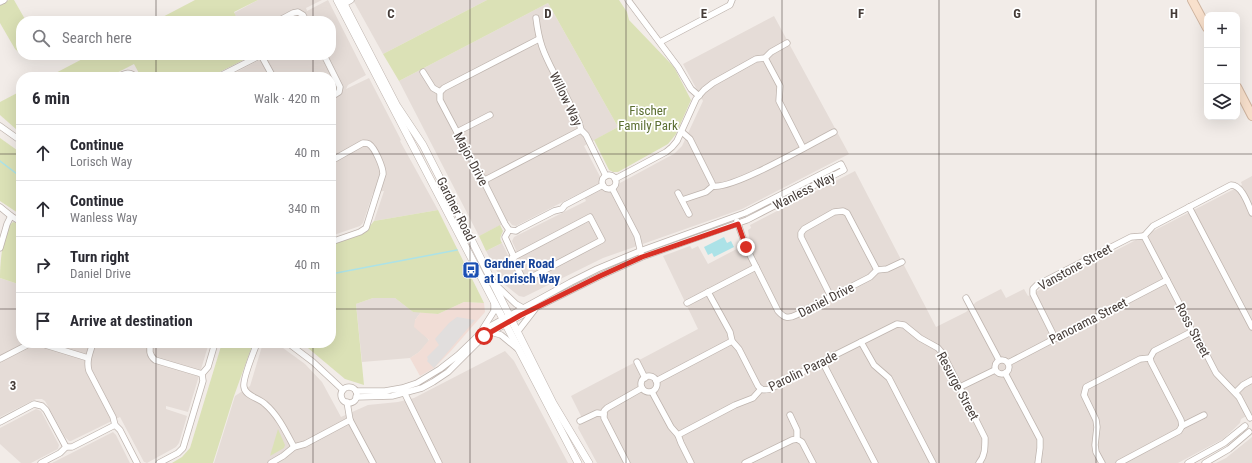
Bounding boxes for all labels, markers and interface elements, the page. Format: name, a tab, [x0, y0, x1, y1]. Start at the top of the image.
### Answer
text: C	[387, 6, 395, 21]
text: D	[544, 6, 552, 21]
text: E	[701, 6, 708, 21]
text: F	[858, 6, 864, 21]
text: G	[1013, 6, 1021, 21]
text: H	[1170, 6, 1178, 21]
map controls	[1204, 12, 1240, 120]
button: +	[1204, 12, 1240, 48]
search box	[16, 16, 336, 60]
icon: search	[30, 27, 52, 49]
text: Search here	[62, 29, 132, 47]
button: −	[1204, 48, 1240, 84]
street label: Willow Way	[547, 70, 586, 129]
button: layers	[1204, 84, 1240, 120]
text: 6 min	[32, 88, 70, 108]
text: Walk · 420 m	[254, 91, 320, 106]
park label: Fischer Family Park	[618, 103, 678, 133]
street label: Major Drive	[451, 130, 491, 188]
text: Continue	[70, 136, 124, 154]
icon: ahead	[32, 142, 54, 164]
text: 40 m	[294, 145, 320, 160]
text: Lorisch Way	[70, 154, 132, 169]
street label: Wanless Way	[771, 169, 838, 213]
street label: Gardner Road	[434, 175, 478, 243]
text: Continue	[70, 192, 124, 210]
icon: ahead	[32, 198, 54, 220]
text: 340 m	[288, 201, 320, 216]
text: Wanless Way	[70, 210, 137, 225]
route end	[737, 238, 755, 256]
street label: Vanstone Street	[1036, 241, 1114, 293]
text: Turn right	[70, 248, 129, 266]
icon: right	[32, 254, 54, 276]
place label: Gardner Road at Lorisch Way	[484, 256, 560, 286]
text: 40 m	[294, 257, 320, 272]
bus stop icon: Gardner Road at Lorisch Way	[461, 260, 481, 280]
text: Daniel Drive	[70, 266, 131, 281]
street label: Daniel Drive	[795, 279, 857, 321]
street label: Panorama Street	[1046, 295, 1130, 347]
street label: Ross Street	[1173, 301, 1213, 360]
icon: arrive	[32, 310, 54, 332]
text: Arrive at destination	[70, 312, 193, 330]
route start	[475, 327, 493, 345]
street label: Parolin Parade	[766, 348, 840, 394]
street label: Resurge Street	[934, 349, 982, 423]
text: 3	[10, 378, 16, 393]

